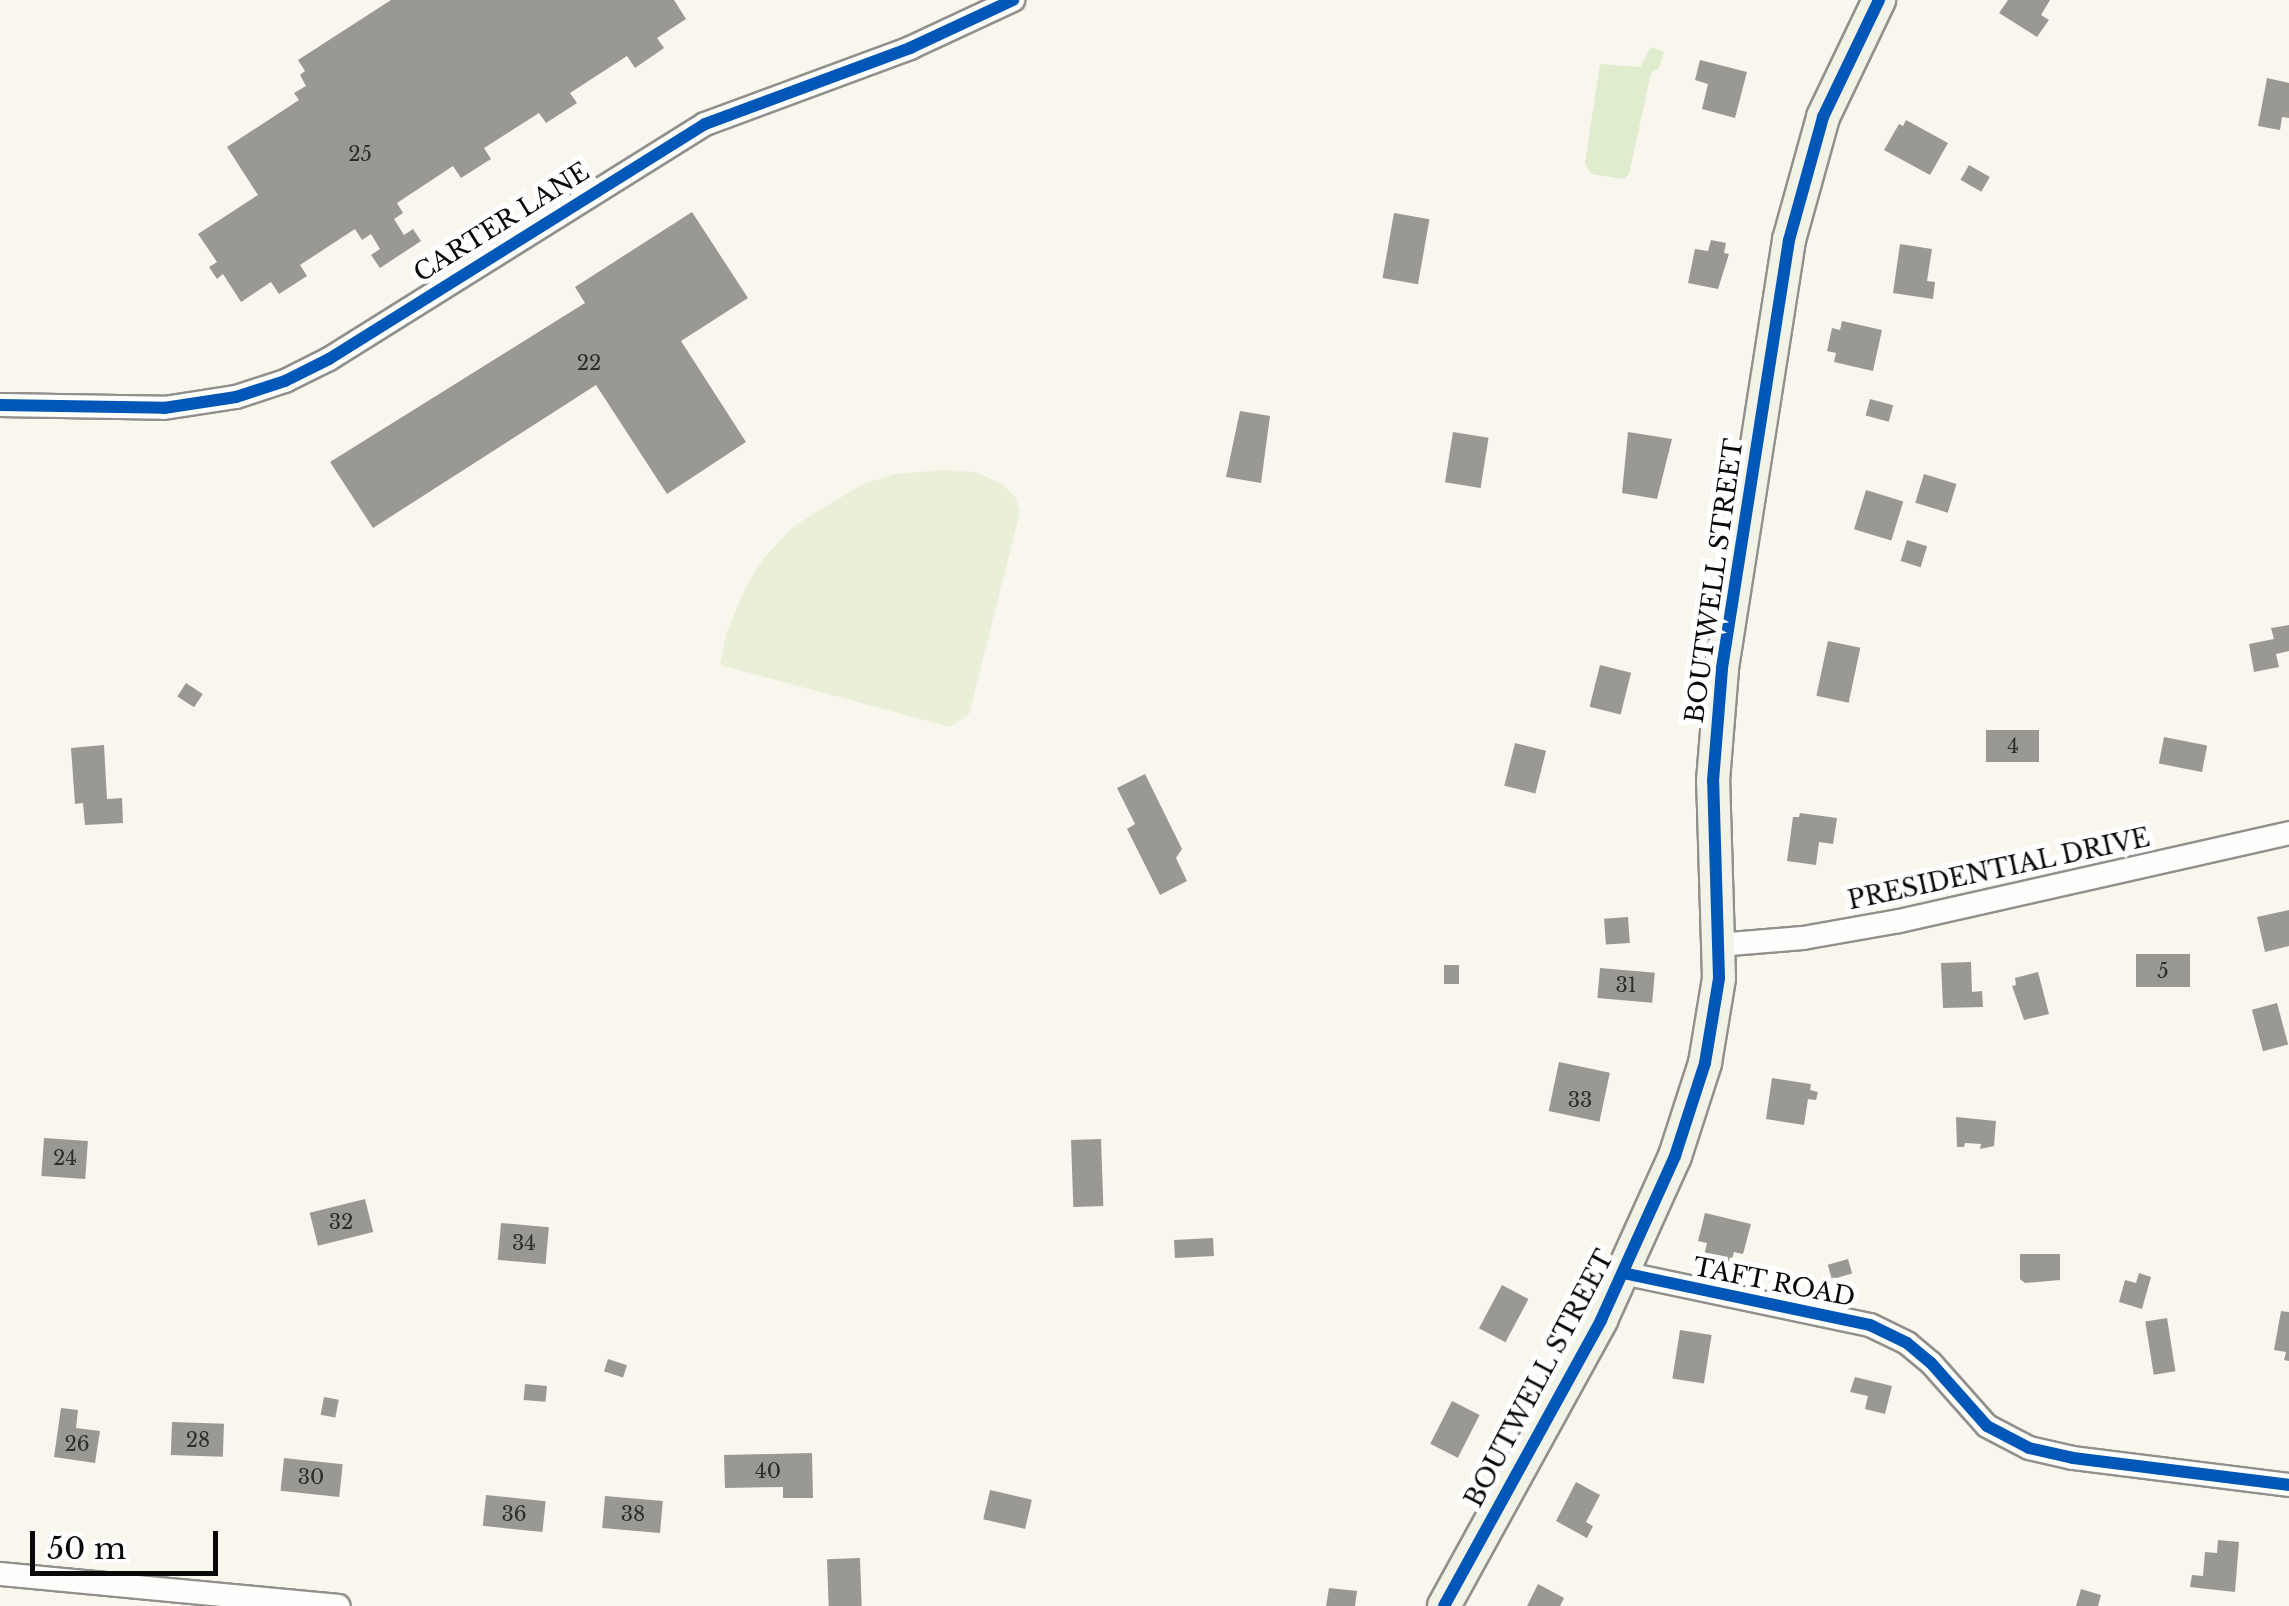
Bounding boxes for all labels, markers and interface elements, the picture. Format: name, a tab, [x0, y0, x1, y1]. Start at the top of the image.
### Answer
house number: 25	[348, 142, 372, 166]
street label: CARTER LANE	[409, 157, 595, 289]
house number: 22	[577, 351, 601, 375]
street label: BOUTWELL STREET	[1680, 437, 1750, 725]
house number: 4	[2007, 734, 2019, 758]
street label: PRESIDENTIAL DRIVE	[1845, 823, 2153, 917]
house number: 5	[2157, 959, 2169, 983]
house number: 31	[1615, 973, 1637, 997]
house number: 33	[1568, 1088, 1592, 1112]
house number: 24	[53, 1146, 77, 1170]
house number: 32	[329, 1210, 353, 1234]
house number: 34	[512, 1231, 536, 1255]
street label: BOUTWELL STREET	[1459, 1245, 1621, 1513]
street label: TAFT ROAD	[1690, 1253, 1858, 1313]
house number: 28	[186, 1428, 210, 1452]
house number: 26	[64, 1432, 90, 1456]
house number: 40	[755, 1459, 781, 1483]
house number: 30	[298, 1465, 324, 1489]
house number: 36	[501, 1502, 527, 1526]
house number: 38	[621, 1502, 645, 1526]
scale bar	[35, 1511, 222, 1573]
text: 50 m	[47, 1530, 126, 1567]

